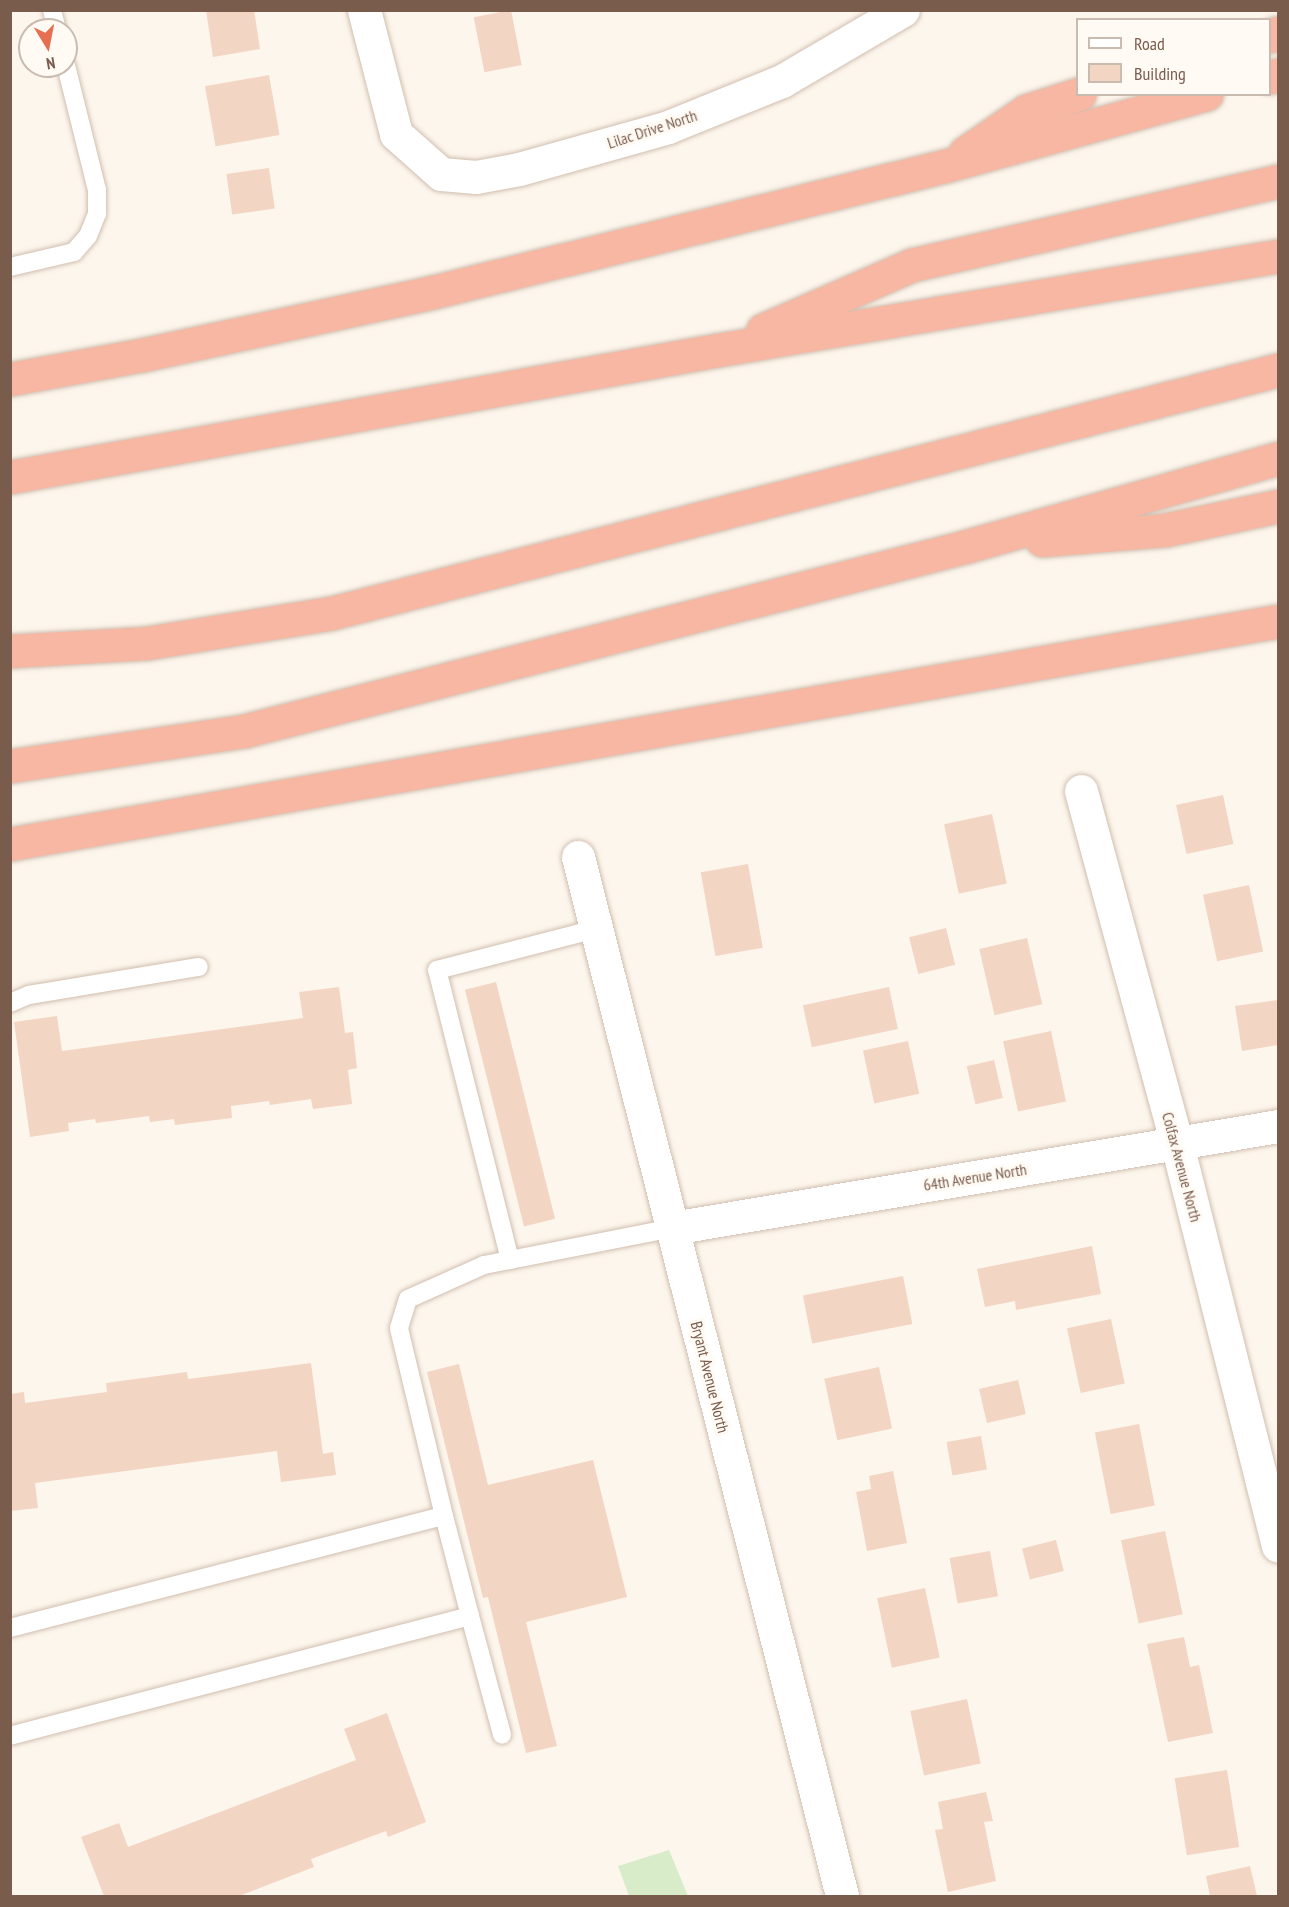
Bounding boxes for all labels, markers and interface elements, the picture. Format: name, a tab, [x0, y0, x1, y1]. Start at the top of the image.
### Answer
north arrow	[18, 18, 78, 78]
legend	[1076, 18, 1271, 96]
text: Road	[1134, 32, 1165, 55]
text: N	[45, 53, 57, 74]
text: Building	[1134, 62, 1186, 85]
street label: Lilac Drive North	[605, 105, 699, 153]
street label: Colfax Avenue North	[1158, 1110, 1206, 1224]
street label: 64th Avenue North	[922, 1159, 1028, 1195]
street label: Bryant Avenue North	[687, 1319, 733, 1435]

